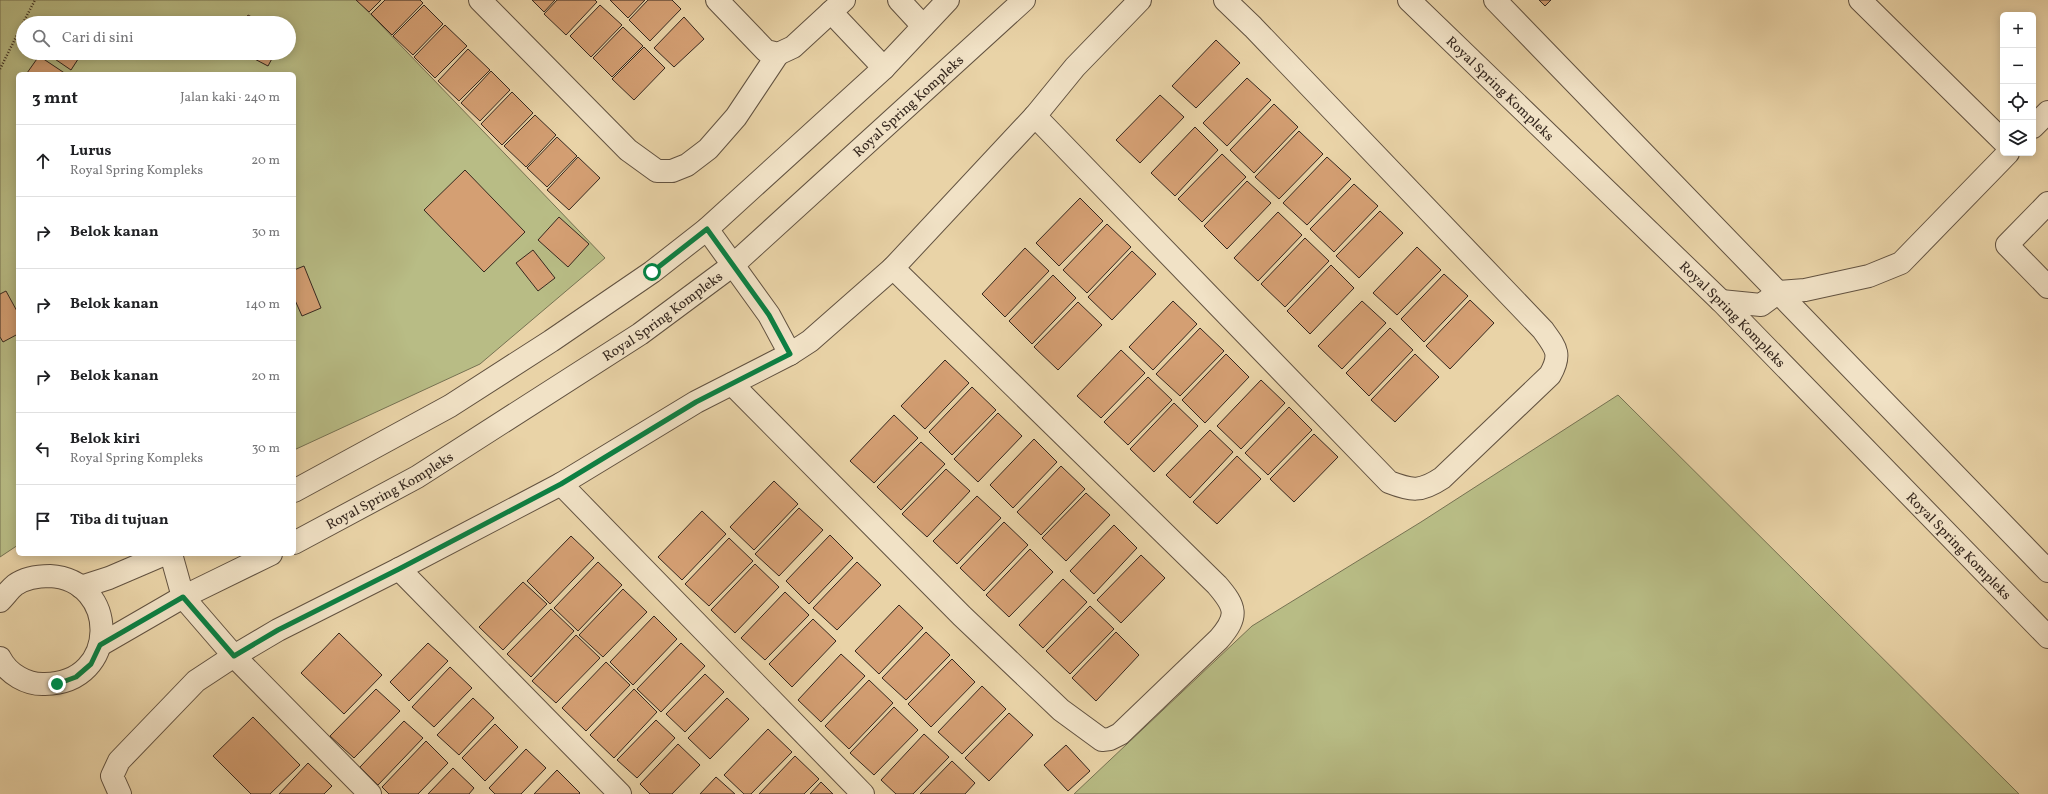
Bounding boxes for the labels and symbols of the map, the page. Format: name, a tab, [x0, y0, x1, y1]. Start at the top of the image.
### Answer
street label: Royal Spring Kompleks	[1441, 33, 1558, 146]
street label: Royal Spring Kompleks	[850, 51, 968, 162]
street label: Royal Spring Kompleks	[1674, 258, 1789, 373]
route start	[643, 263, 661, 281]
street label: Royal Spring Kompleks	[599, 268, 727, 367]
street label: Royal Spring Kompleks	[323, 448, 458, 535]
street label: Royal Spring Kompleks	[1901, 489, 2015, 605]
route end	[48, 675, 66, 693]

